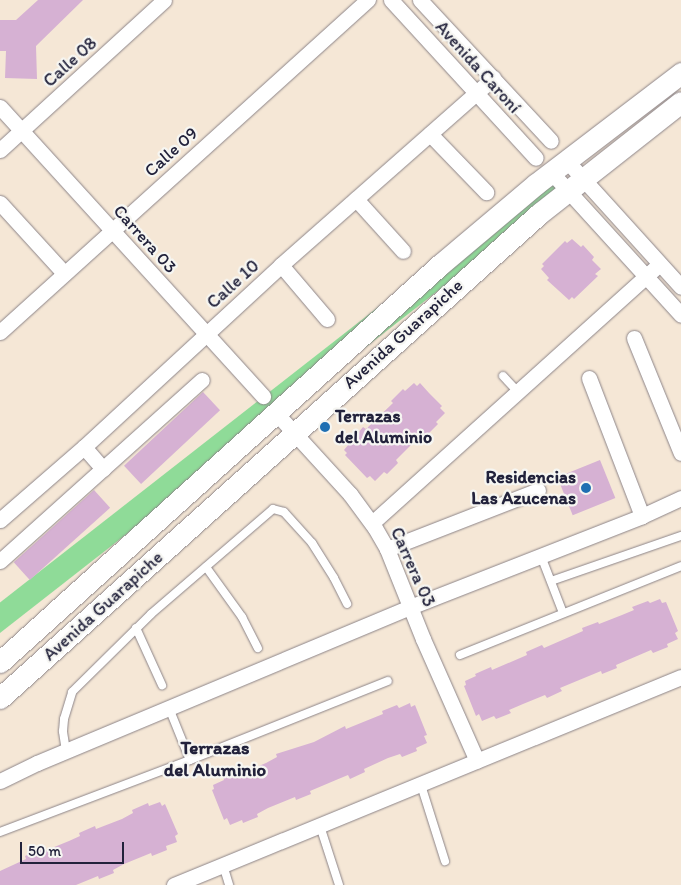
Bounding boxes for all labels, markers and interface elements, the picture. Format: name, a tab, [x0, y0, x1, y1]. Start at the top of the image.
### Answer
street label: Avenida Caroní	[431, 16, 525, 118]
street label: Calle 08	[39, 32, 101, 92]
street label: Calle 09	[140, 122, 202, 182]
street label: Carrera 03	[109, 200, 181, 278]
street label: Calle 10	[202, 255, 264, 313]
street label: Avenida Guarapiche	[339, 275, 467, 393]
place label: Terrazas del Aluminio	[335, 406, 432, 448]
marker: Terrazas del Aluminio	[319, 421, 331, 433]
place label: Residencias Las Azucenas	[471, 467, 576, 509]
marker: Residencias Las Azucenas	[580, 482, 592, 494]
street label: Carrera 03	[386, 524, 440, 610]
street label: Avenida Guarapiche	[39, 547, 167, 665]
district label: Terrazas del Aluminio	[164, 737, 266, 781]
scale bar	[22, 832, 126, 864]
text: 50 m	[28, 842, 61, 860]

